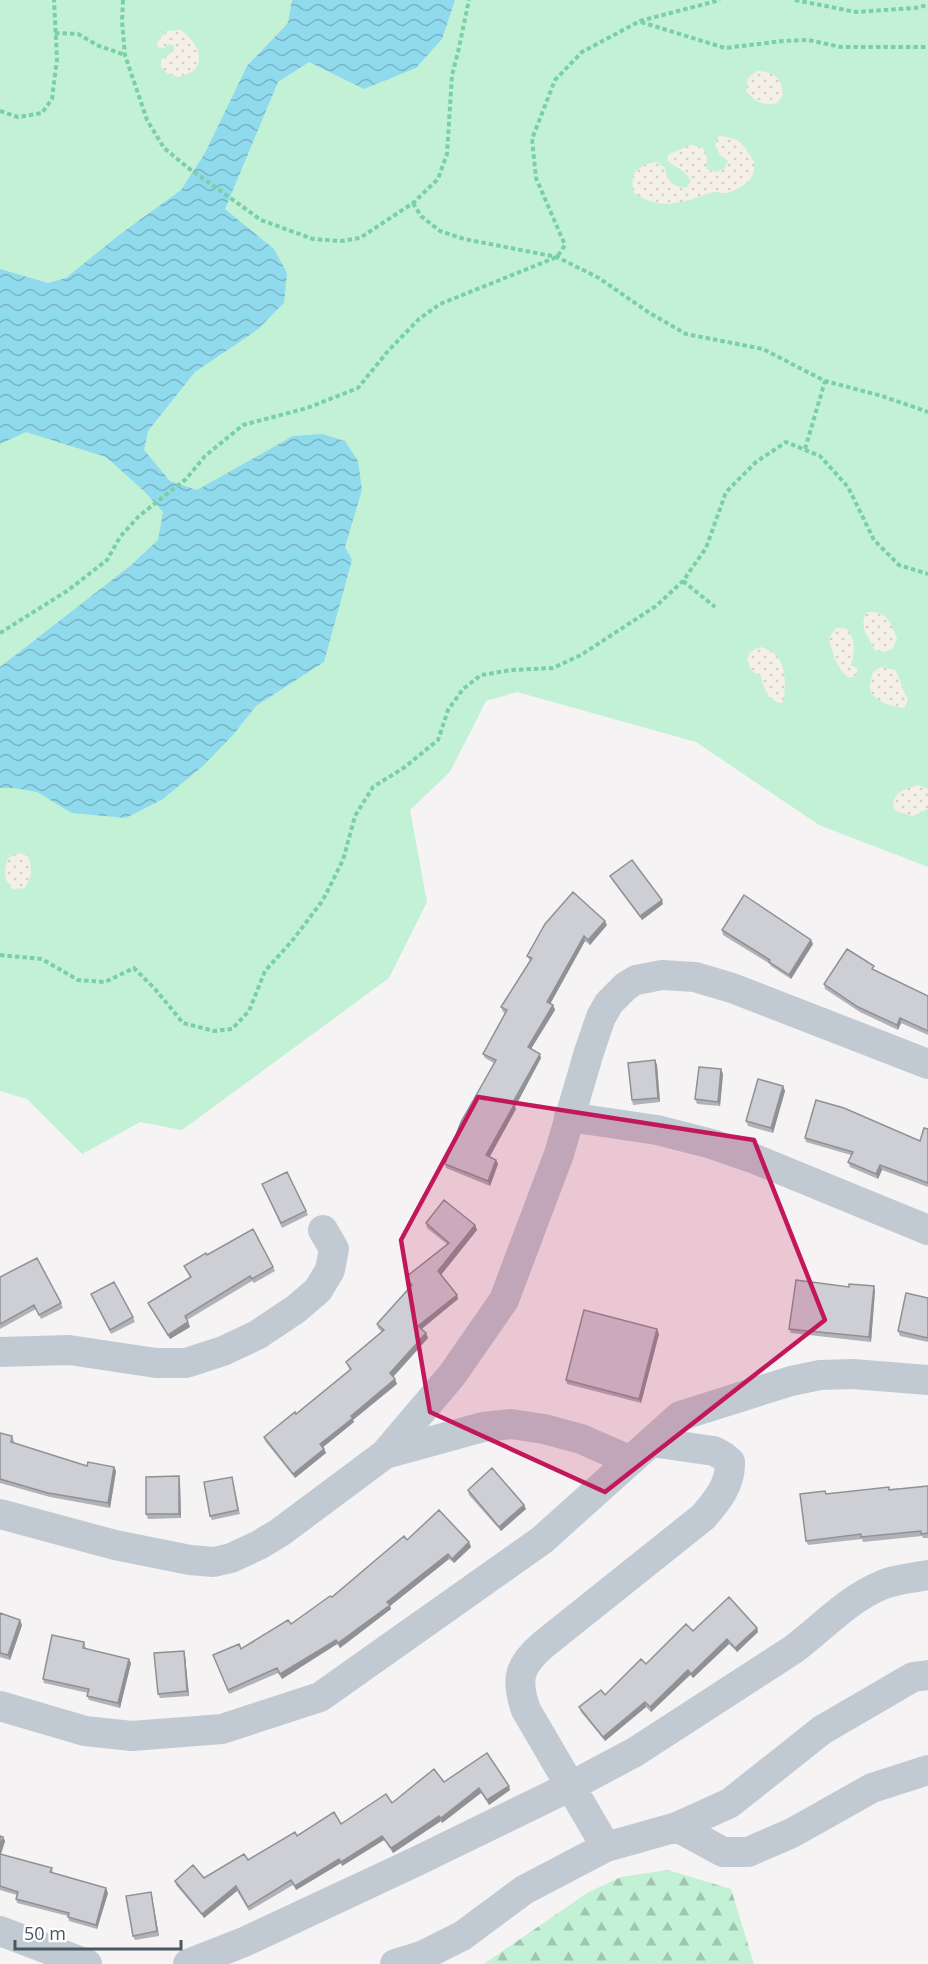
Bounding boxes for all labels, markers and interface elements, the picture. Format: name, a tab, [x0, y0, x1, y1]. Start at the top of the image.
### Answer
scale bar	[15, 1913, 182, 1951]
text: 50 m	[24, 1921, 66, 1945]

